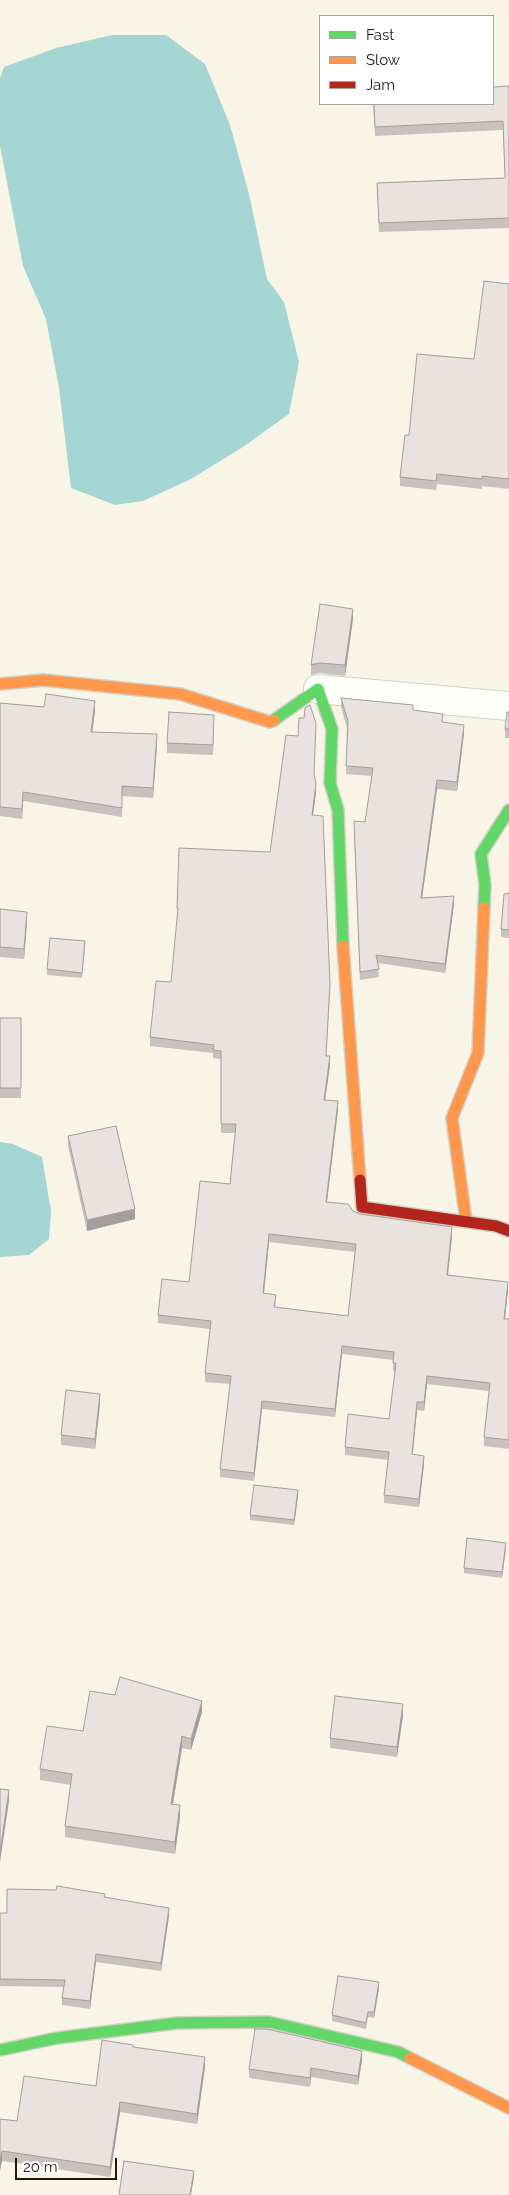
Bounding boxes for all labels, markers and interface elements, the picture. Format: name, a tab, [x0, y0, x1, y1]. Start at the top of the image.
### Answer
legend	[319, 15, 494, 105]
text: Fast	[366, 26, 394, 44]
text: Slow	[366, 51, 400, 69]
text: Jam	[366, 76, 395, 94]
scale bar	[18, 2148, 120, 2180]
text: 20 m	[23, 2158, 58, 2176]

